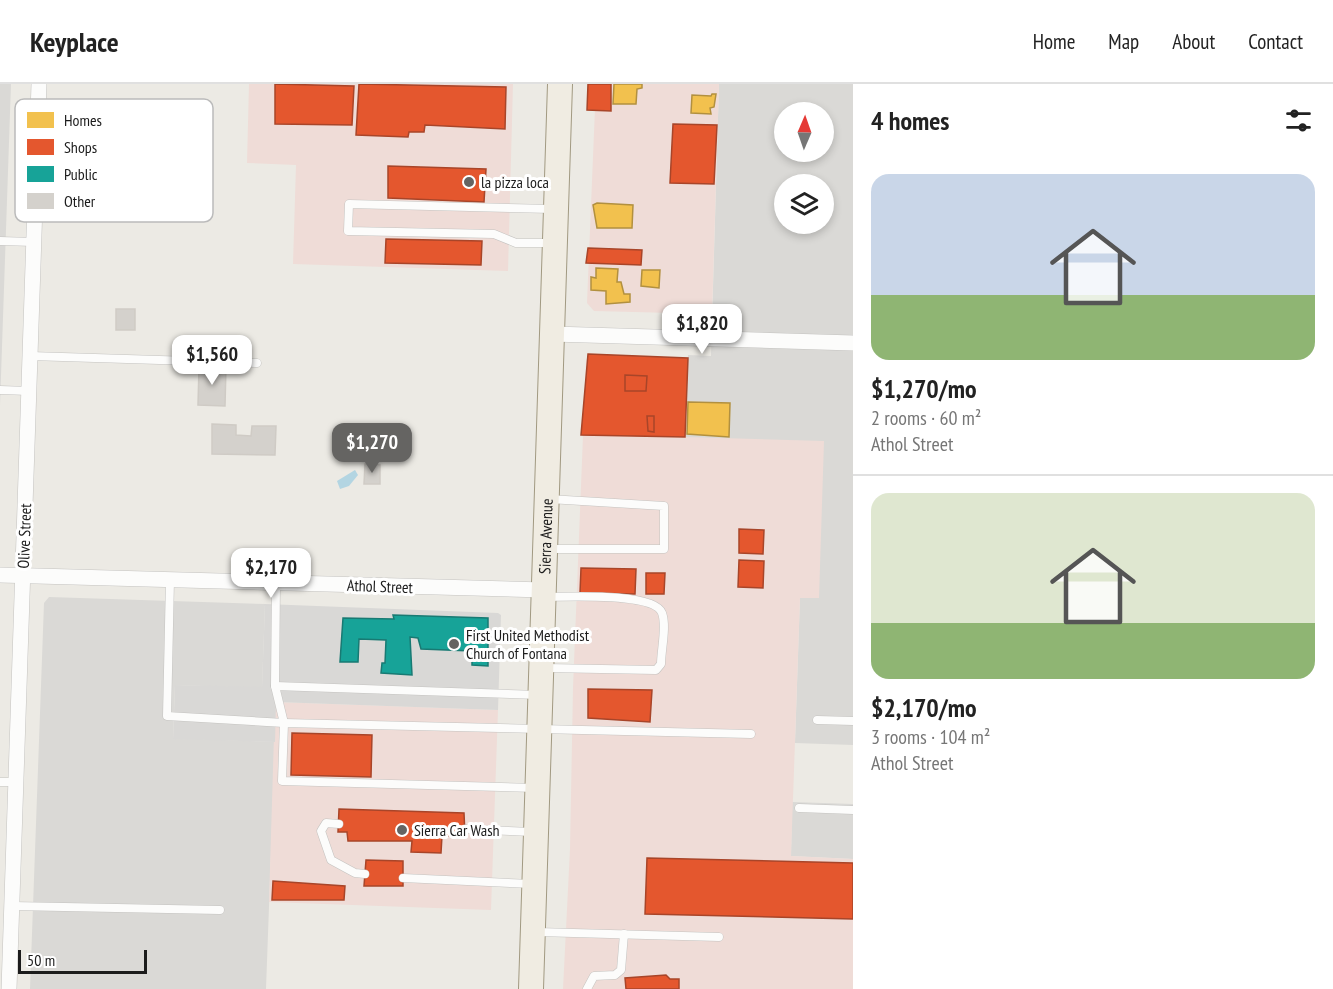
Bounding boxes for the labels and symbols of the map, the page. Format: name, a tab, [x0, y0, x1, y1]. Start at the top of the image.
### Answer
legend	[15, 99, 213, 222]
north arrow	[774, 102, 834, 162]
text: Homes	[64, 110, 102, 130]
text: Shops	[64, 137, 97, 157]
text: Public	[64, 164, 98, 184]
place label: la pizza loca	[481, 172, 549, 192]
marker: la pizza loca	[462, 175, 476, 189]
text: Other	[64, 191, 96, 211]
pin: $1,820	[653, 304, 751, 355]
pin: $1,560	[163, 335, 261, 386]
pin: $1,270	[323, 423, 421, 474]
street label: Sierra Avenue	[534, 498, 557, 574]
street label: Olive Street	[13, 502, 35, 569]
pin: $2,170	[222, 548, 320, 599]
street label: Athol Street	[347, 575, 414, 597]
place label: First United Methodist Church of Fontana	[466, 625, 590, 663]
marker: First United Methodist Church of Fontana	[447, 637, 461, 651]
place label: Sierra Car Wash	[414, 820, 500, 840]
marker: Sierra Car Wash	[395, 823, 409, 837]
scale bar	[18, 947, 147, 974]

